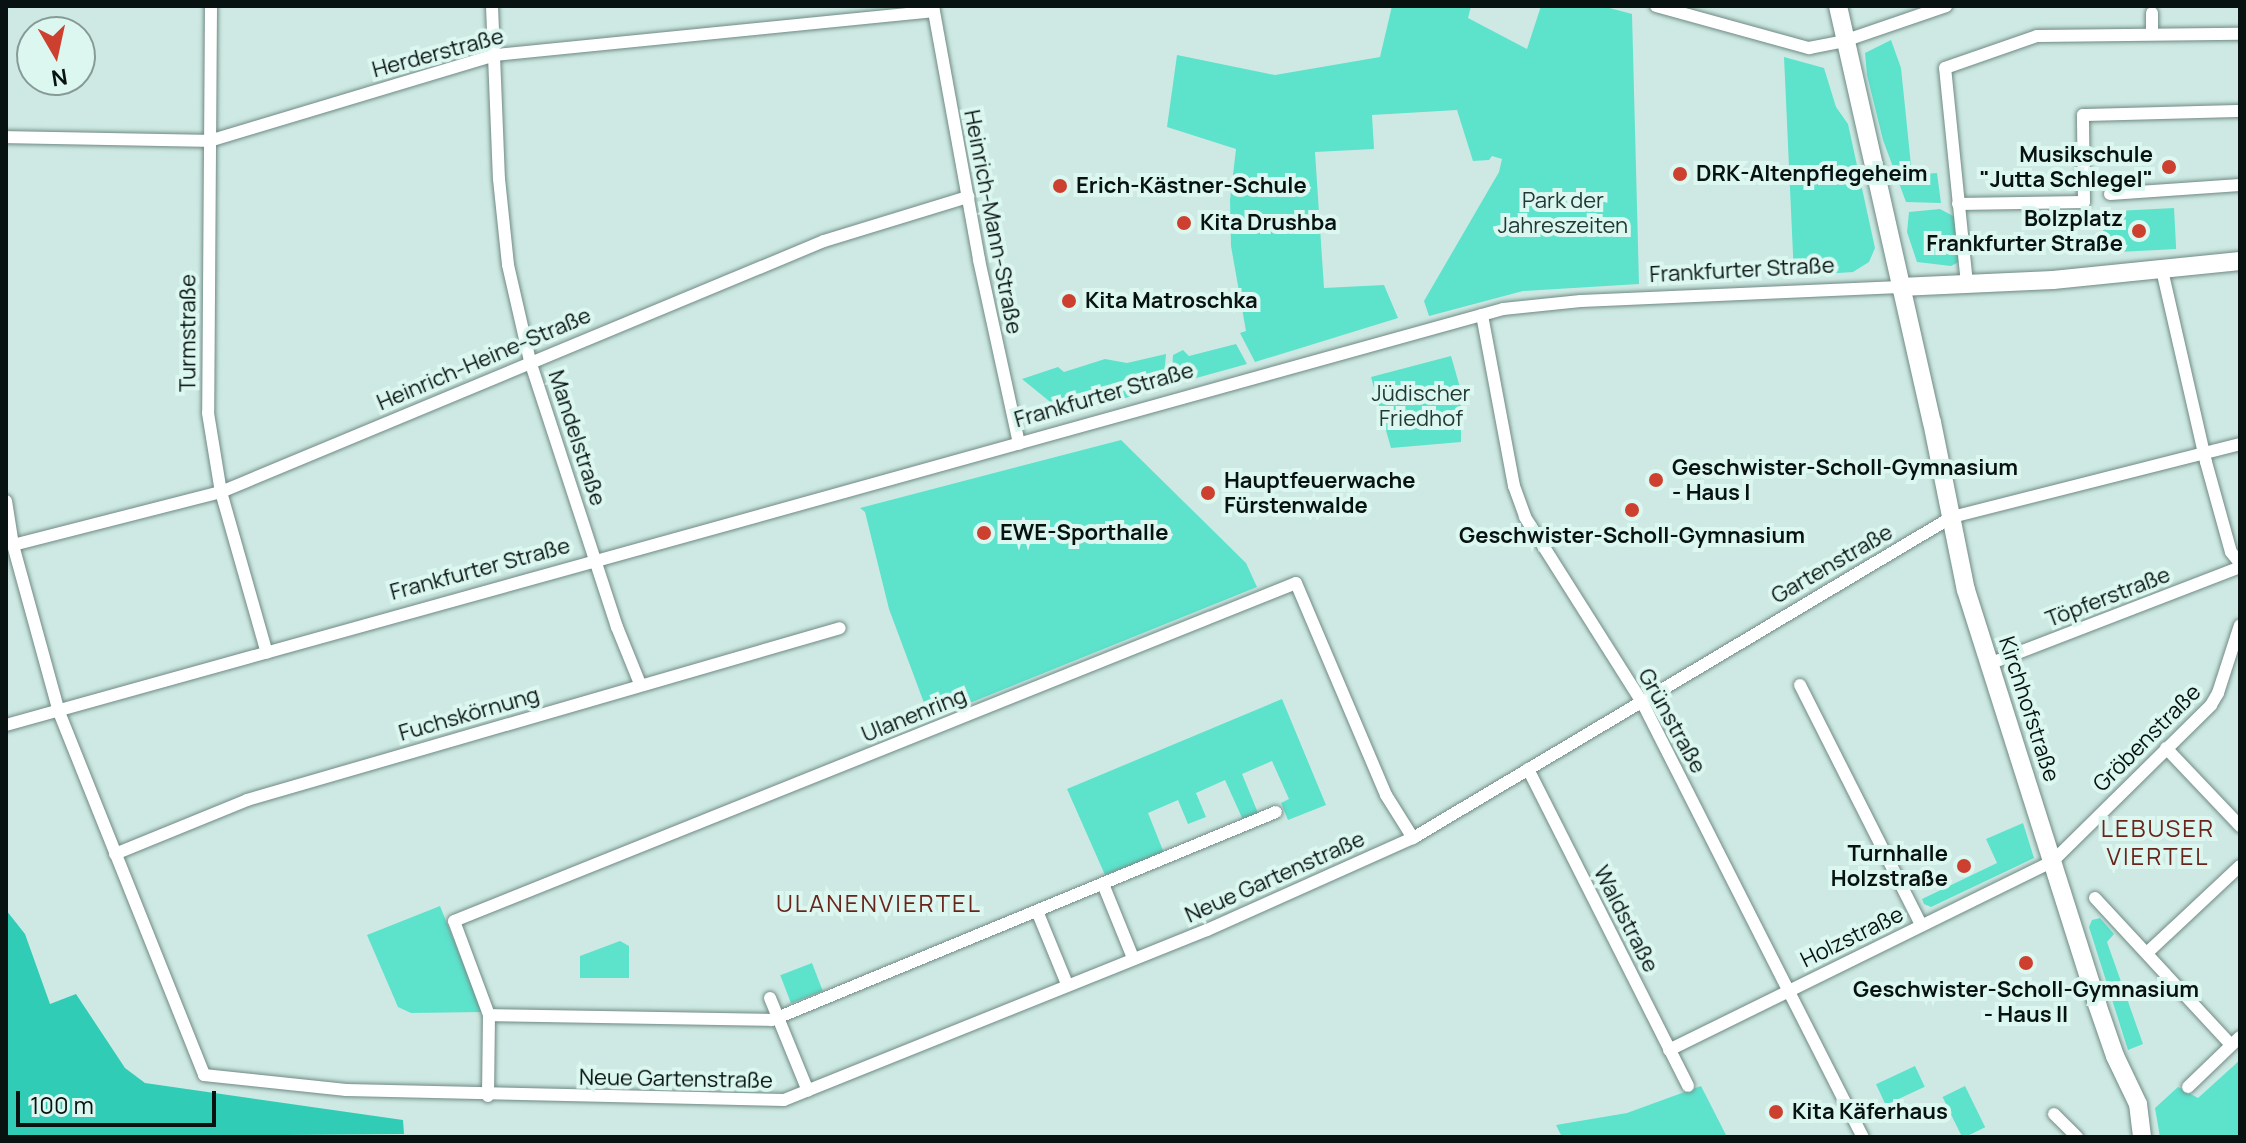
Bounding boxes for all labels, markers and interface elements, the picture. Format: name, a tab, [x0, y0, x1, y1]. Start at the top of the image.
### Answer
north arrow	[16, 16, 96, 96]
street label: Herderstraße	[369, 23, 507, 83]
text: N	[49, 62, 70, 94]
street label: Heinrich-Mann-Straße	[958, 108, 1028, 336]
place label: Musikschule "Jutta Schlegel"	[1980, 141, 2153, 192]
marker: Musikschule "Jutta Schlegel"	[2160, 158, 2178, 176]
place label: DRK-Altenpflegeheim	[1696, 161, 1928, 187]
marker: DRK-Altenpflegeheim	[1671, 165, 1689, 183]
place label: Erich-Kästner-Schule	[1076, 173, 1307, 199]
marker: Erich-Kästner-Schule	[1051, 177, 1069, 195]
park label: Park der Jahreszeiten	[1498, 187, 1628, 238]
place label: Bolzplatz Frankfurter Straße	[1926, 205, 2123, 256]
place label: Kita Drushba	[1200, 210, 1337, 236]
marker: Kita Drushba	[1175, 214, 1193, 232]
marker: Bolzplatz Frankfurter Straße	[2130, 222, 2148, 240]
street label: Frankfurter Straße	[1649, 252, 1835, 288]
street label: Turmstraße	[175, 274, 201, 392]
place label: Kita Matroschka	[1085, 288, 1258, 314]
marker: Kita Matroschka	[1060, 292, 1078, 310]
street label: Heinrich-Heine-Straße	[373, 302, 595, 416]
street label: Frankfurter Straße	[1011, 357, 1197, 433]
street label: Mandelstraße	[543, 367, 611, 509]
park label: Jüdischer Friedhof	[1371, 380, 1471, 432]
place label: Geschwister-Scholl-Gymnasium - Haus I	[1672, 454, 2018, 506]
place label: Hauptfeuerwache Fürstenwalde	[1224, 467, 1416, 518]
marker: Geschwister-Scholl-Gymnasium - Haus I	[1647, 471, 1665, 489]
marker: Hauptfeuerwache Fürstenwalde	[1199, 484, 1217, 502]
marker: Geschwister-Scholl-Gymnasium	[1623, 501, 1641, 519]
street label: Gartenstraße	[1767, 519, 1897, 609]
place label: EWE-Sporthalle	[1000, 520, 1168, 546]
place label: Geschwister-Scholl-Gymnasium	[1459, 523, 1805, 549]
marker: EWE-Sporthalle	[975, 524, 993, 542]
street label: Frankfurter Straße	[387, 532, 573, 606]
street label: Töpferstraße	[2042, 561, 2174, 633]
street label: Kirchhofstraße	[1993, 633, 2065, 785]
street label: Grünstraße	[1632, 664, 1712, 778]
street label: Gröbenstraße	[2088, 679, 2206, 797]
street label: Fuchskörnung	[396, 681, 542, 747]
street label: Ulanenring	[858, 682, 970, 748]
district label: LEBUSER VIERTEL	[2101, 814, 2215, 870]
street label: Neue Gartenstraße	[1181, 825, 1369, 929]
place label: Turnhalle Holzstraße	[1831, 840, 1948, 892]
marker: Turnhalle Holzstraße	[1955, 857, 1973, 875]
street label: Waldstraße	[1588, 861, 1664, 977]
district label: ULANENVIERTEL	[776, 889, 982, 917]
street label: Holzstraße	[1796, 901, 1908, 973]
marker: Geschwister-Scholl-Gymnasium - Haus II	[2017, 954, 2035, 972]
place label: Geschwister-Scholl-Gymnasium - Haus II	[1853, 976, 2199, 1028]
street label: Neue Gartenstraße	[579, 1064, 773, 1094]
scale bar	[20, 1075, 220, 1125]
text: 100 m	[30, 1088, 94, 1121]
place label: Kita Käferhaus	[1792, 1099, 1948, 1125]
marker: Kita Käferhaus	[1767, 1103, 1785, 1121]

